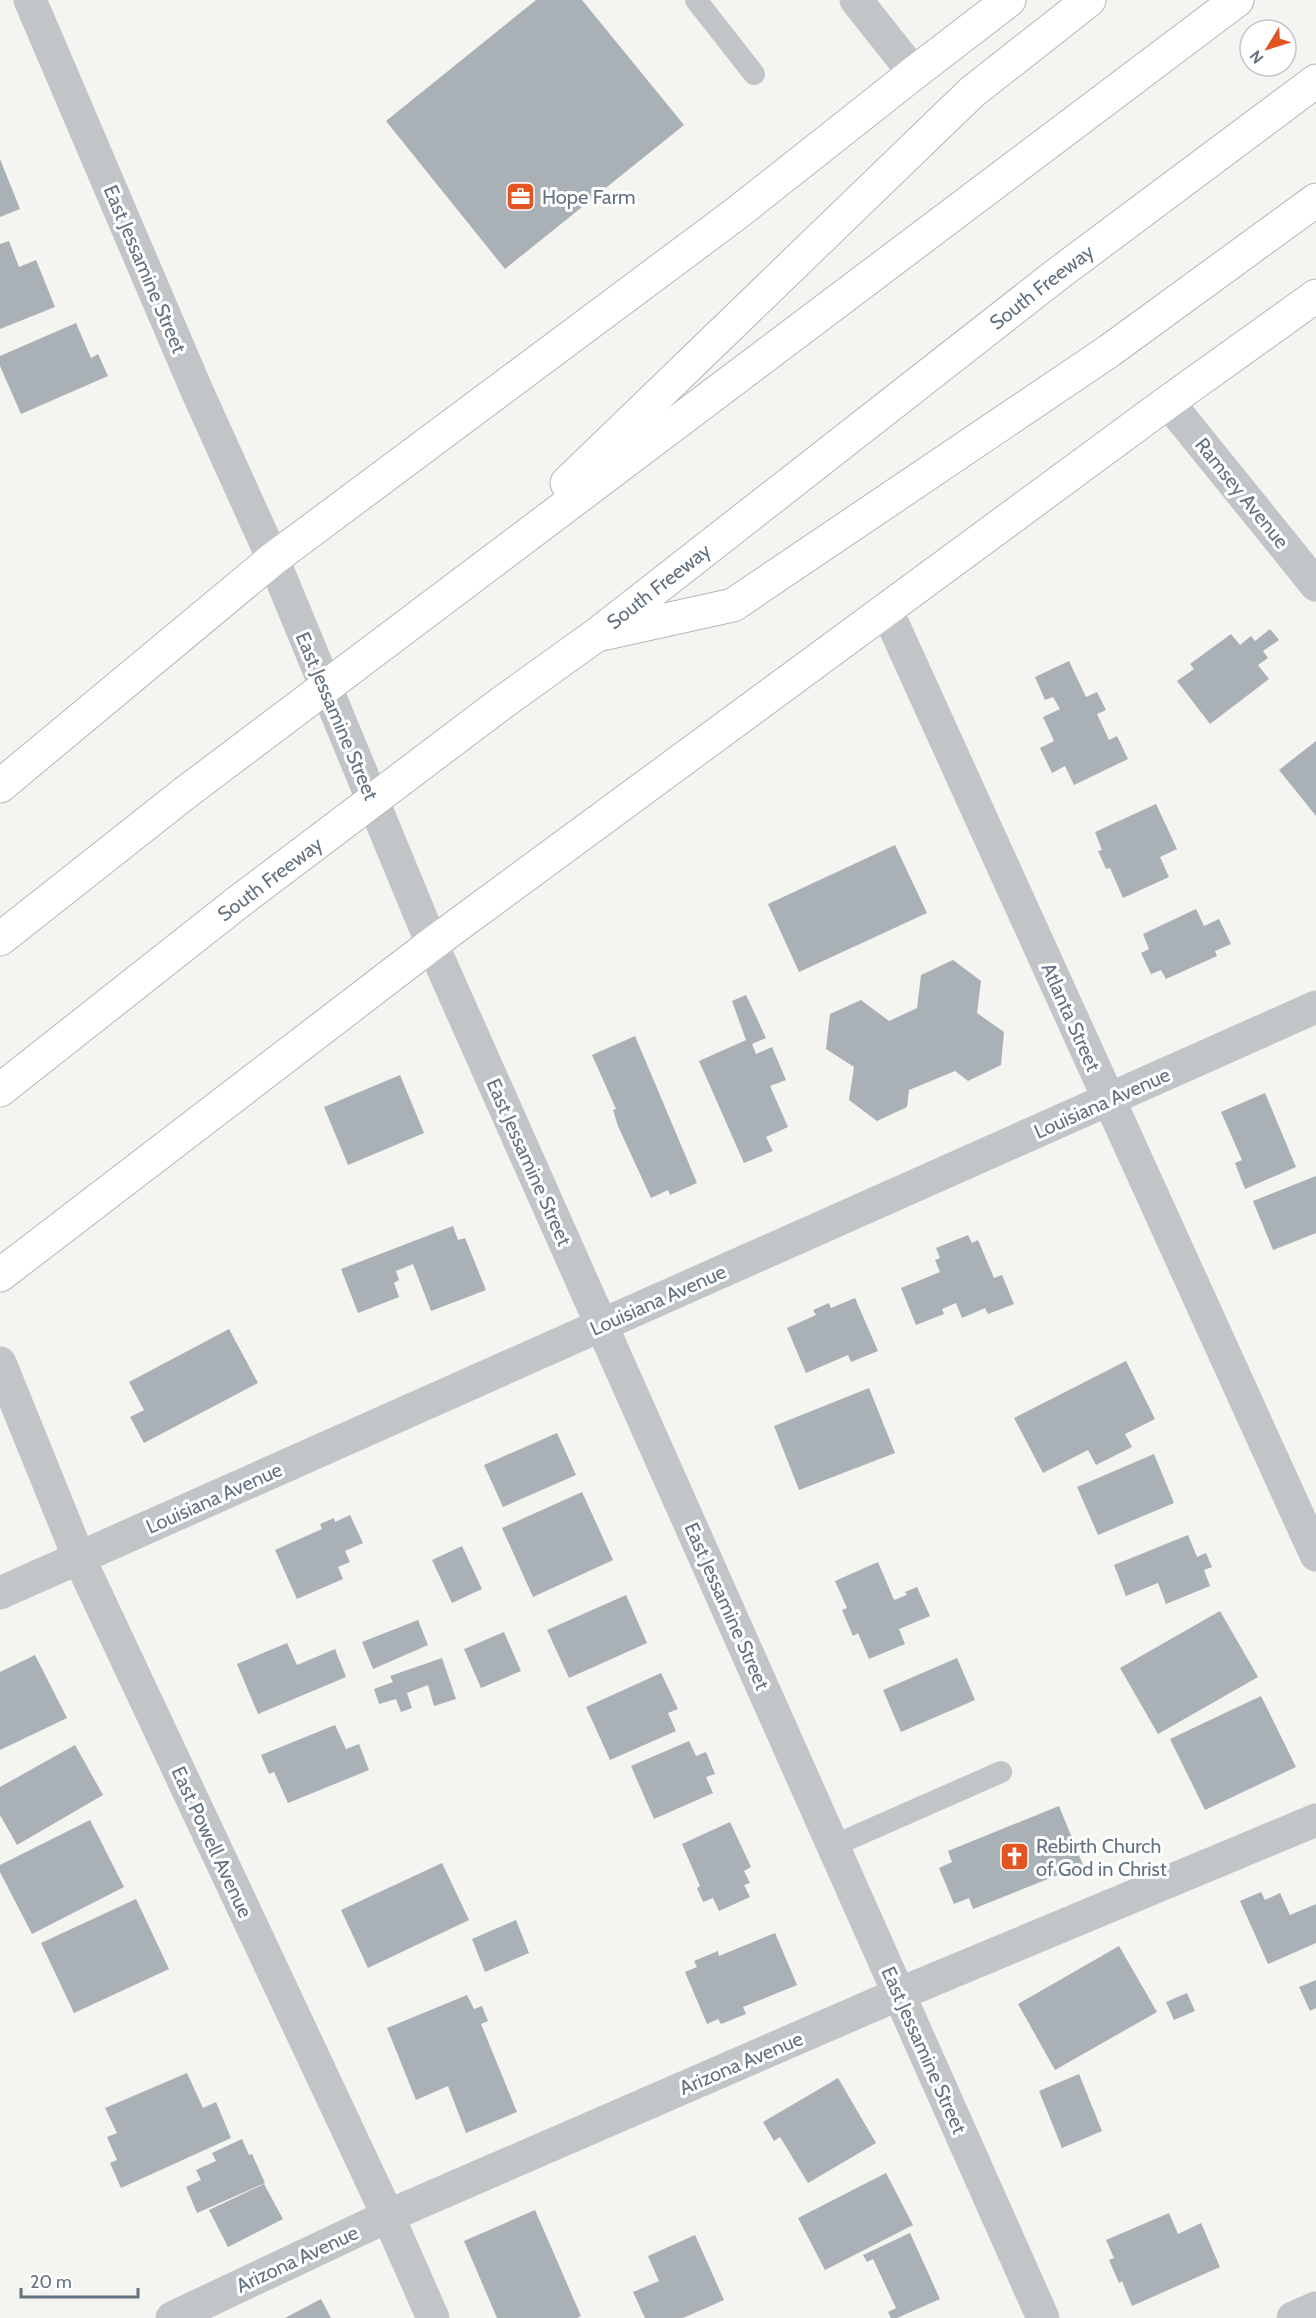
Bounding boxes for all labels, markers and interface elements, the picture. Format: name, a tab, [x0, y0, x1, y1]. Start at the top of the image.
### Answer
north arrow	[1238, 18, 1298, 78]
text: N	[1246, 47, 1268, 67]
street label: East Jessamine Street	[99, 181, 191, 357]
office icon: Hope Farm	[505, 181, 537, 213]
place label: Hope Farm	[542, 185, 636, 209]
street label: South Freeway	[985, 239, 1098, 335]
street label: Ramsey Avenue	[1190, 433, 1294, 553]
street label: South Freeway	[602, 538, 715, 634]
street label: East Jessamine Street	[291, 628, 383, 804]
street label: South Freeway	[213, 832, 327, 926]
street label: Atlanta Street	[1036, 959, 1106, 1075]
street label: Louisiana Avenue	[1030, 1062, 1174, 1144]
street label: East Jessamine Street	[481, 1075, 577, 1250]
street label: Louisiana Avenue	[586, 1259, 730, 1341]
street label: Louisiana Avenue	[142, 1457, 286, 1539]
street label: East Jessamine Street	[679, 1519, 775, 1694]
street label: East Powell Avenue	[166, 1762, 258, 1922]
place label: Rebirth Church of God in Christ	[1036, 1834, 1167, 1881]
church icon: Rebirth Church of God in Christ	[999, 1841, 1031, 1873]
street label: East Jessamine Street	[876, 1963, 972, 2138]
street label: Arizona Avenue	[676, 2026, 806, 2100]
street label: Arizona Avenue	[232, 2220, 362, 2298]
scale bar	[21, 2261, 138, 2299]
text: 20 m	[30, 2271, 72, 2293]

